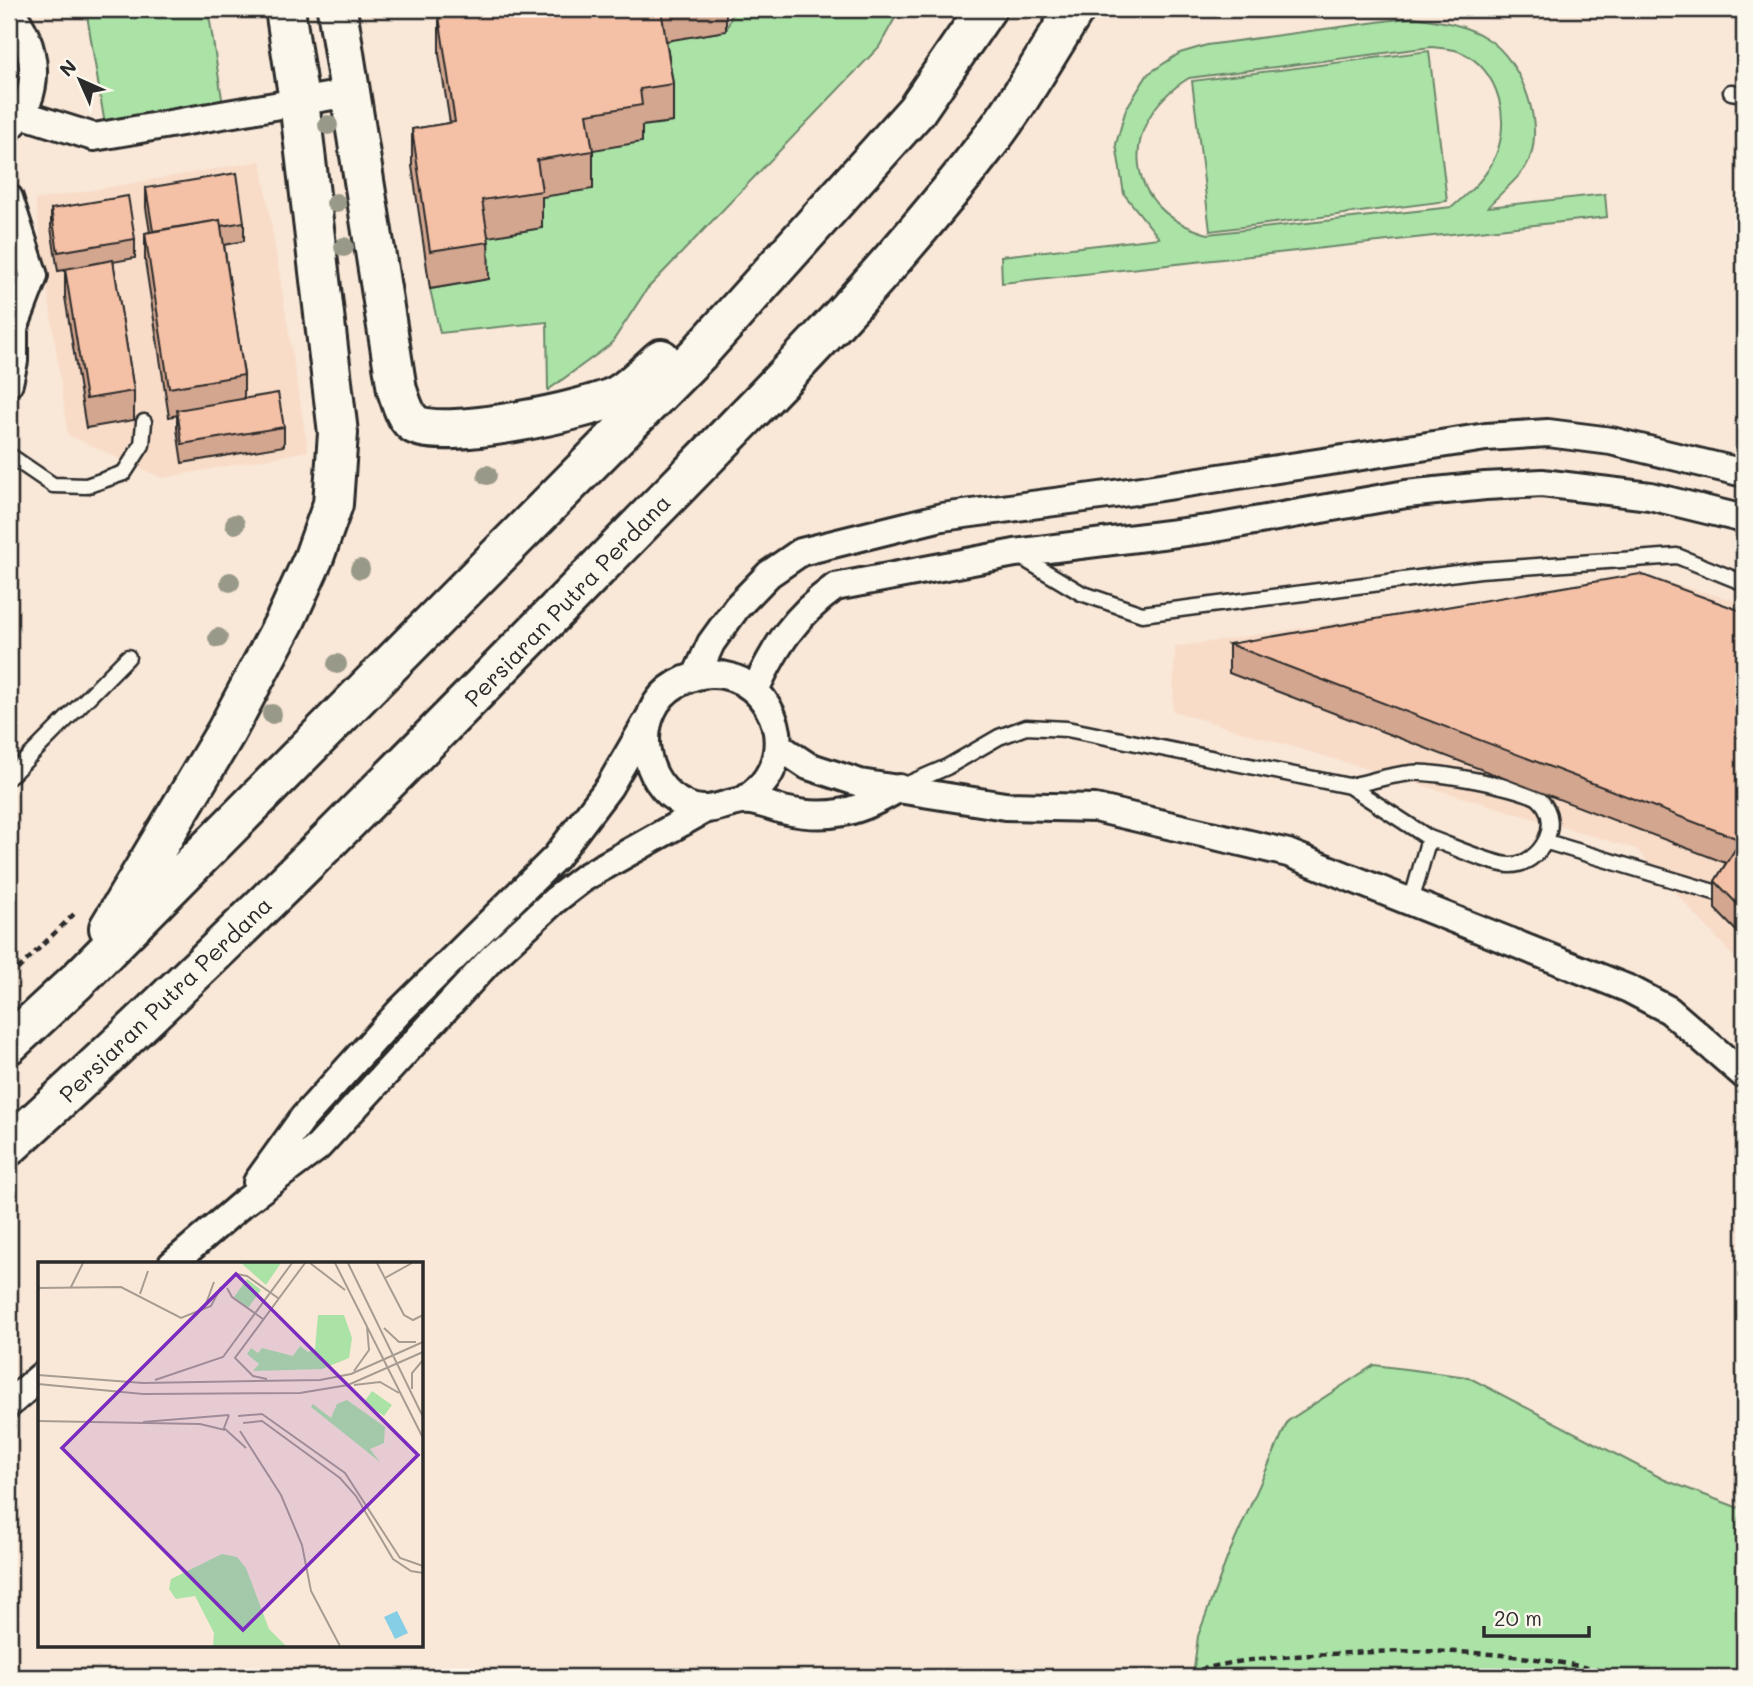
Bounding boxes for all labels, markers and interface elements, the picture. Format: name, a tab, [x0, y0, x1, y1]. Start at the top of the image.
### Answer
north arrow	[46, 46, 116, 116]
text: N	[54, 54, 82, 82]
street label: Persiaran Putra Perdana	[458, 487, 676, 713]
street label: Persiaran Putra Perdana	[52, 890, 278, 1108]
inset map	[38, 1262, 424, 1648]
scale bar	[1484, 1595, 1588, 1639]
text: 20 m	[1494, 1604, 1542, 1631]

